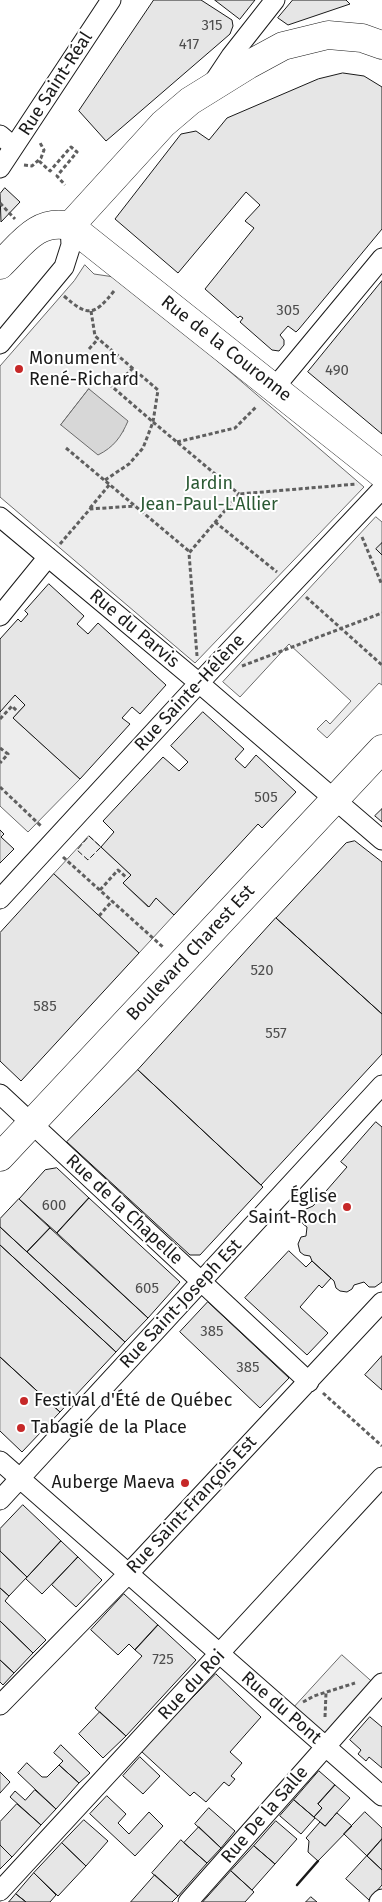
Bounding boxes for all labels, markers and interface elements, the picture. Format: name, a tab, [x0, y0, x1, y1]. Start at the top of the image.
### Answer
house number: 315	[201, 17, 223, 35]
street label: Rue Saint-Réal	[14, 28, 98, 140]
house number: 417	[179, 36, 199, 54]
street label: Rue de la Couronne	[156, 291, 296, 407]
house number: 305	[276, 302, 300, 320]
place label: Monument René-Richard	[29, 348, 139, 390]
house number: 490	[325, 362, 349, 380]
marker: Monument René-Richard	[13, 363, 25, 375]
park label: Jardin Jean-Paul-L'Allier	[140, 473, 278, 516]
street label: Rue du Parvis	[85, 585, 183, 673]
street label: Rue Sainte-Hélène	[130, 630, 250, 756]
house number: 505	[254, 789, 278, 807]
street label: Boulevard Charest Est	[122, 881, 260, 1025]
house number: 520	[250, 962, 274, 980]
house number: 585	[33, 998, 57, 1016]
house number: 557	[265, 1025, 287, 1043]
street label: Rue de la Chapelle	[61, 1150, 187, 1270]
place label: Église Saint-Roch	[248, 1186, 337, 1228]
house number: 600	[42, 1197, 66, 1215]
marker: Église Saint-Roch	[341, 1201, 353, 1213]
street label: Rue Saint-Joseph Est	[116, 1235, 246, 1373]
house number: 605	[135, 1280, 159, 1298]
house number: 385	[200, 1323, 224, 1341]
house number: 385	[236, 1359, 260, 1377]
place label: Festival d'Été de Québec	[34, 1390, 232, 1412]
marker: Festival d'Été de Québec	[18, 1395, 30, 1407]
place label: Tabagie de la Place	[31, 1417, 187, 1439]
marker: Tabagie de la Place	[15, 1422, 27, 1434]
street label: Rue Saint-François Est	[123, 1432, 261, 1578]
place label: Auberge Maeva	[51, 1472, 175, 1494]
marker: Auberge Maeva	[179, 1477, 191, 1489]
street label: Rue du Roi	[154, 1645, 230, 1725]
house number: 725	[152, 1651, 174, 1669]
street label: Rue du Pont	[236, 1667, 326, 1749]
street label: Rue De la Salle	[217, 1762, 313, 1868]

